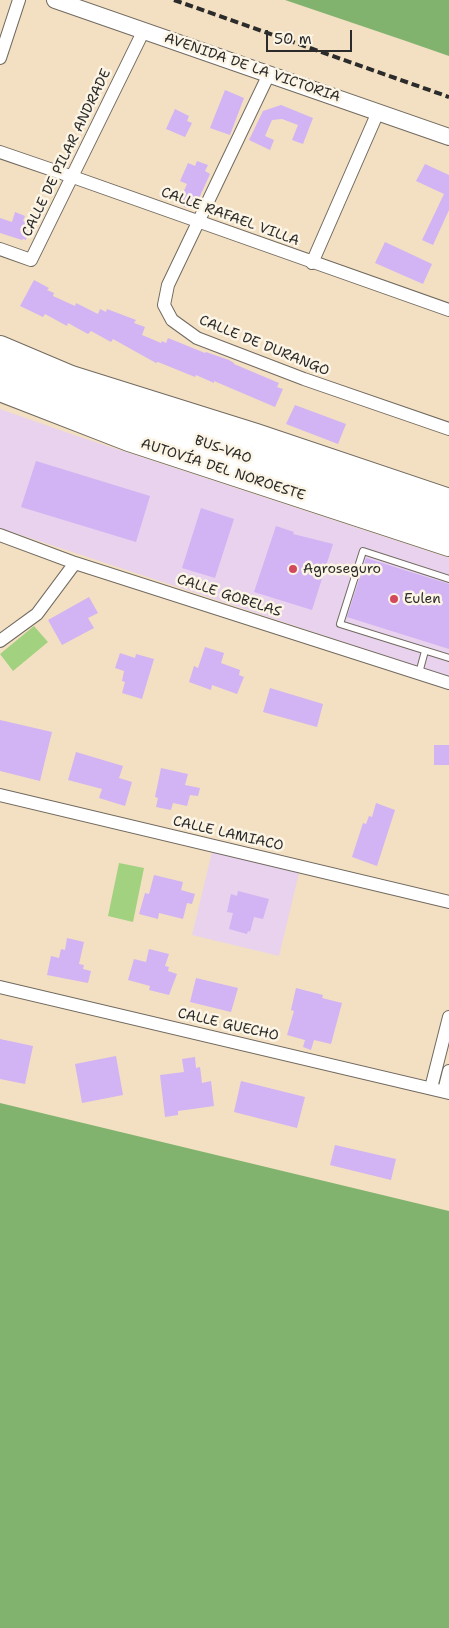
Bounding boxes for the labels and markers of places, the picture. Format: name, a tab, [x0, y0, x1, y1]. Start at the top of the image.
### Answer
place label: Agroseguro	[303, 561, 381, 577]
marker: Agroseguro	[287, 563, 299, 575]
place label: Eulen	[404, 591, 441, 607]
marker: Eulen	[388, 593, 400, 605]

